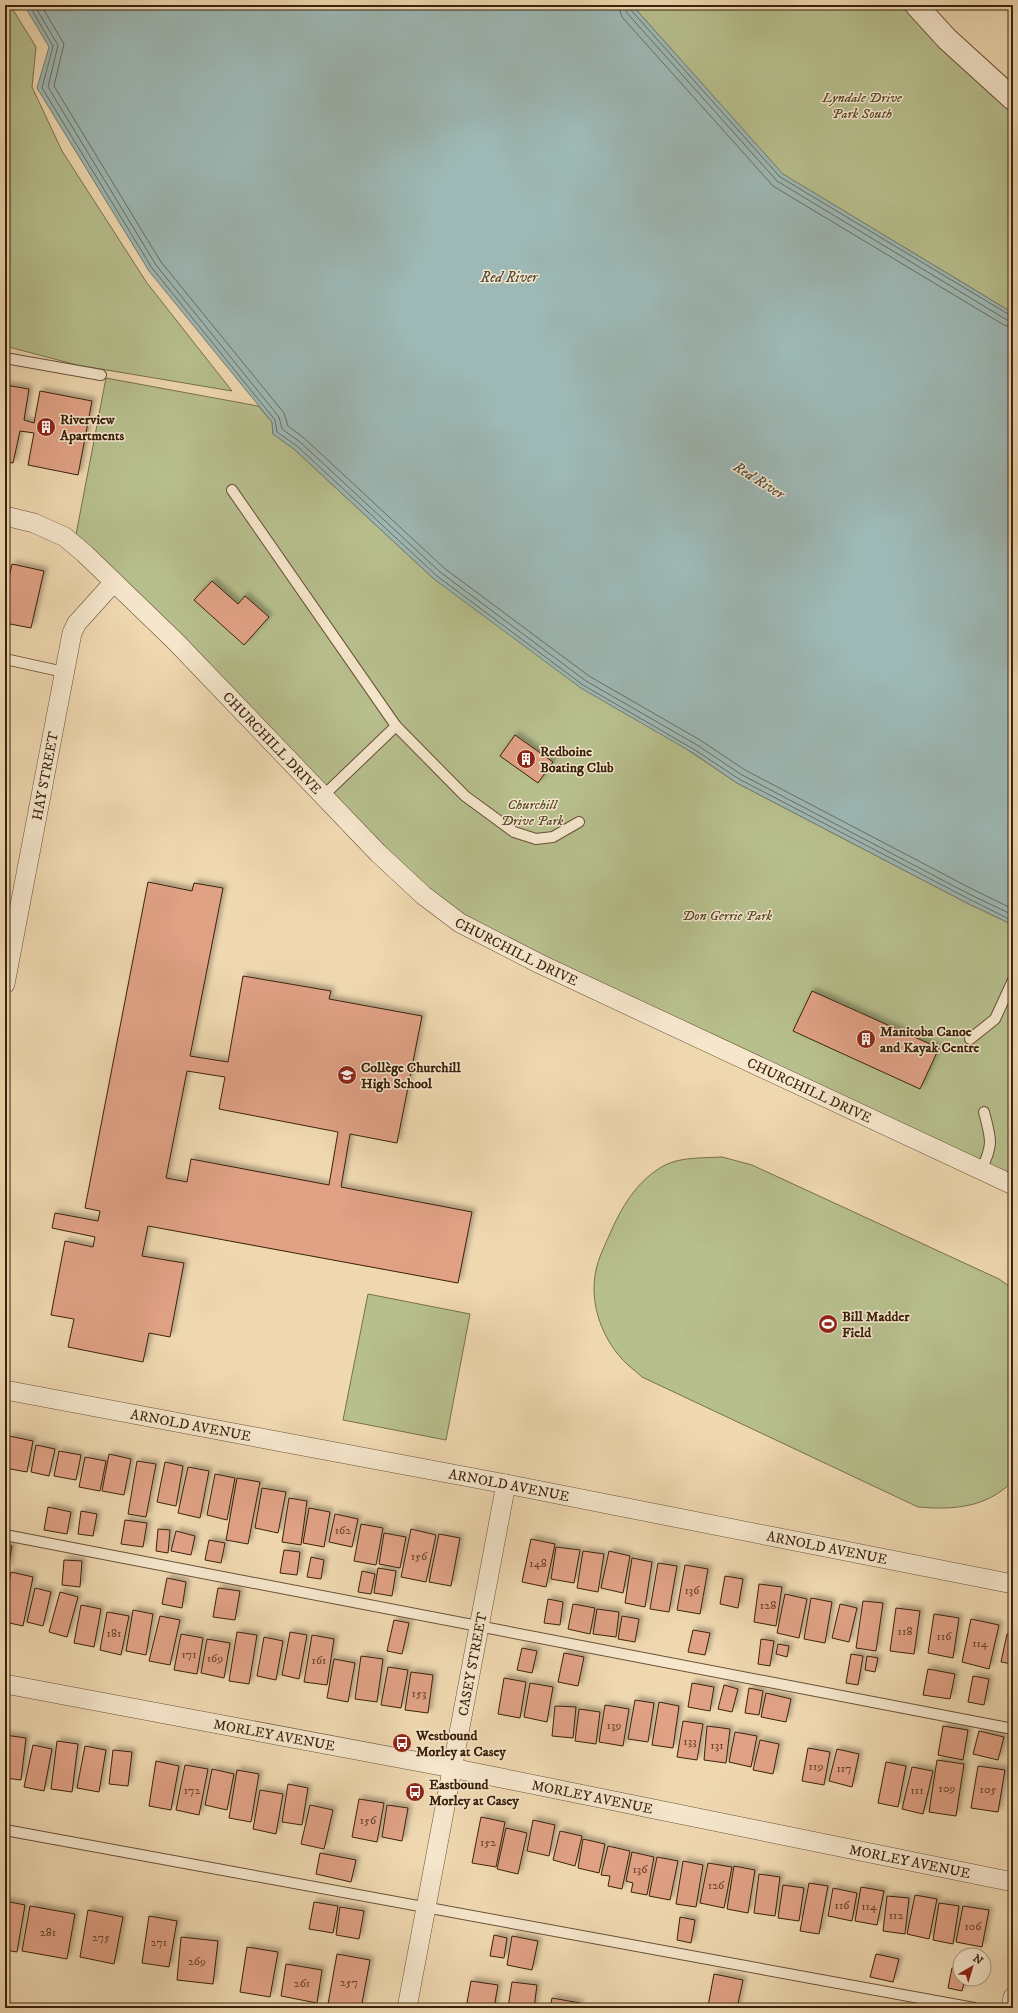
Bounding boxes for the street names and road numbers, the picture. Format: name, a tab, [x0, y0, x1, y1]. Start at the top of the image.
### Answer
street label: CHURCHILL DRIVE	[218, 688, 325, 799]
street label: HAY STREET	[28, 730, 63, 822]
street label: CHURCHILL DRIVE	[451, 914, 581, 990]
street label: CHURCHILL DRIVE	[744, 1054, 874, 1128]
street label: ARNOLD AVENUE	[129, 1406, 252, 1446]
street label: ARNOLD AVENUE	[447, 1465, 571, 1506]
street label: ARNOLD AVENUE	[765, 1528, 889, 1569]
street label: CASEY STREET	[454, 1611, 492, 1718]
street label: MORLEY AVENUE	[212, 1715, 336, 1756]
street label: MORLEY AVENUE	[530, 1776, 654, 1819]
street label: MORLEY AVENUE	[847, 1841, 972, 1883]

